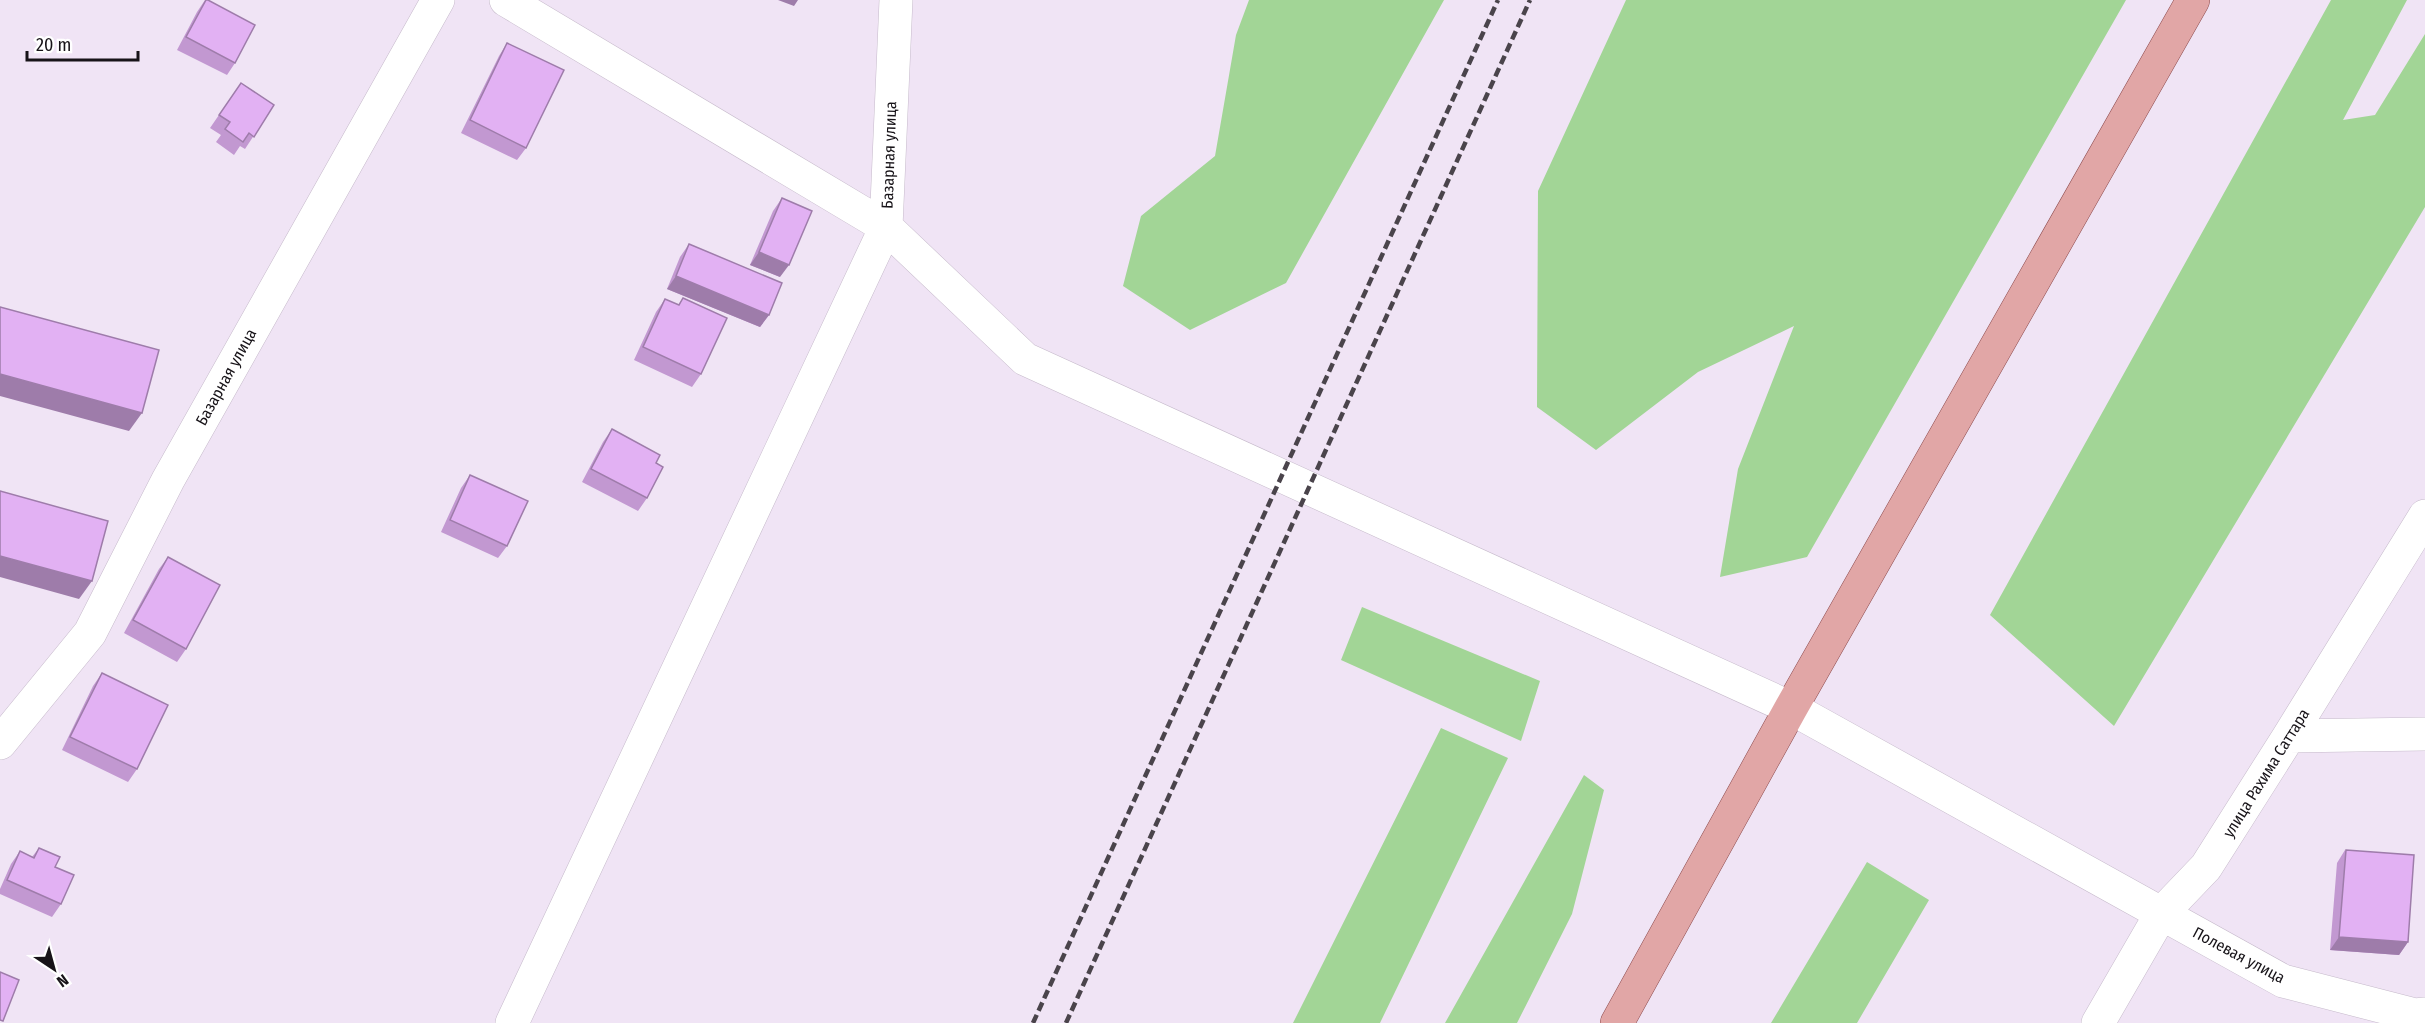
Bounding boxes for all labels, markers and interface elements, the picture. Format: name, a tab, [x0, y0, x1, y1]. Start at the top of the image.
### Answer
scale bar	[27, 24, 138, 62]
text: 20 m	[36, 34, 71, 56]
street label: Базарная улица	[878, 101, 900, 209]
street label: Базарная улица	[192, 325, 260, 429]
street label: улица Рахима Саттара	[2219, 705, 2313, 841]
street label: Полевая улица	[2190, 923, 2288, 987]
north arrow	[24, 939, 84, 999]
text: N	[53, 970, 72, 991]

